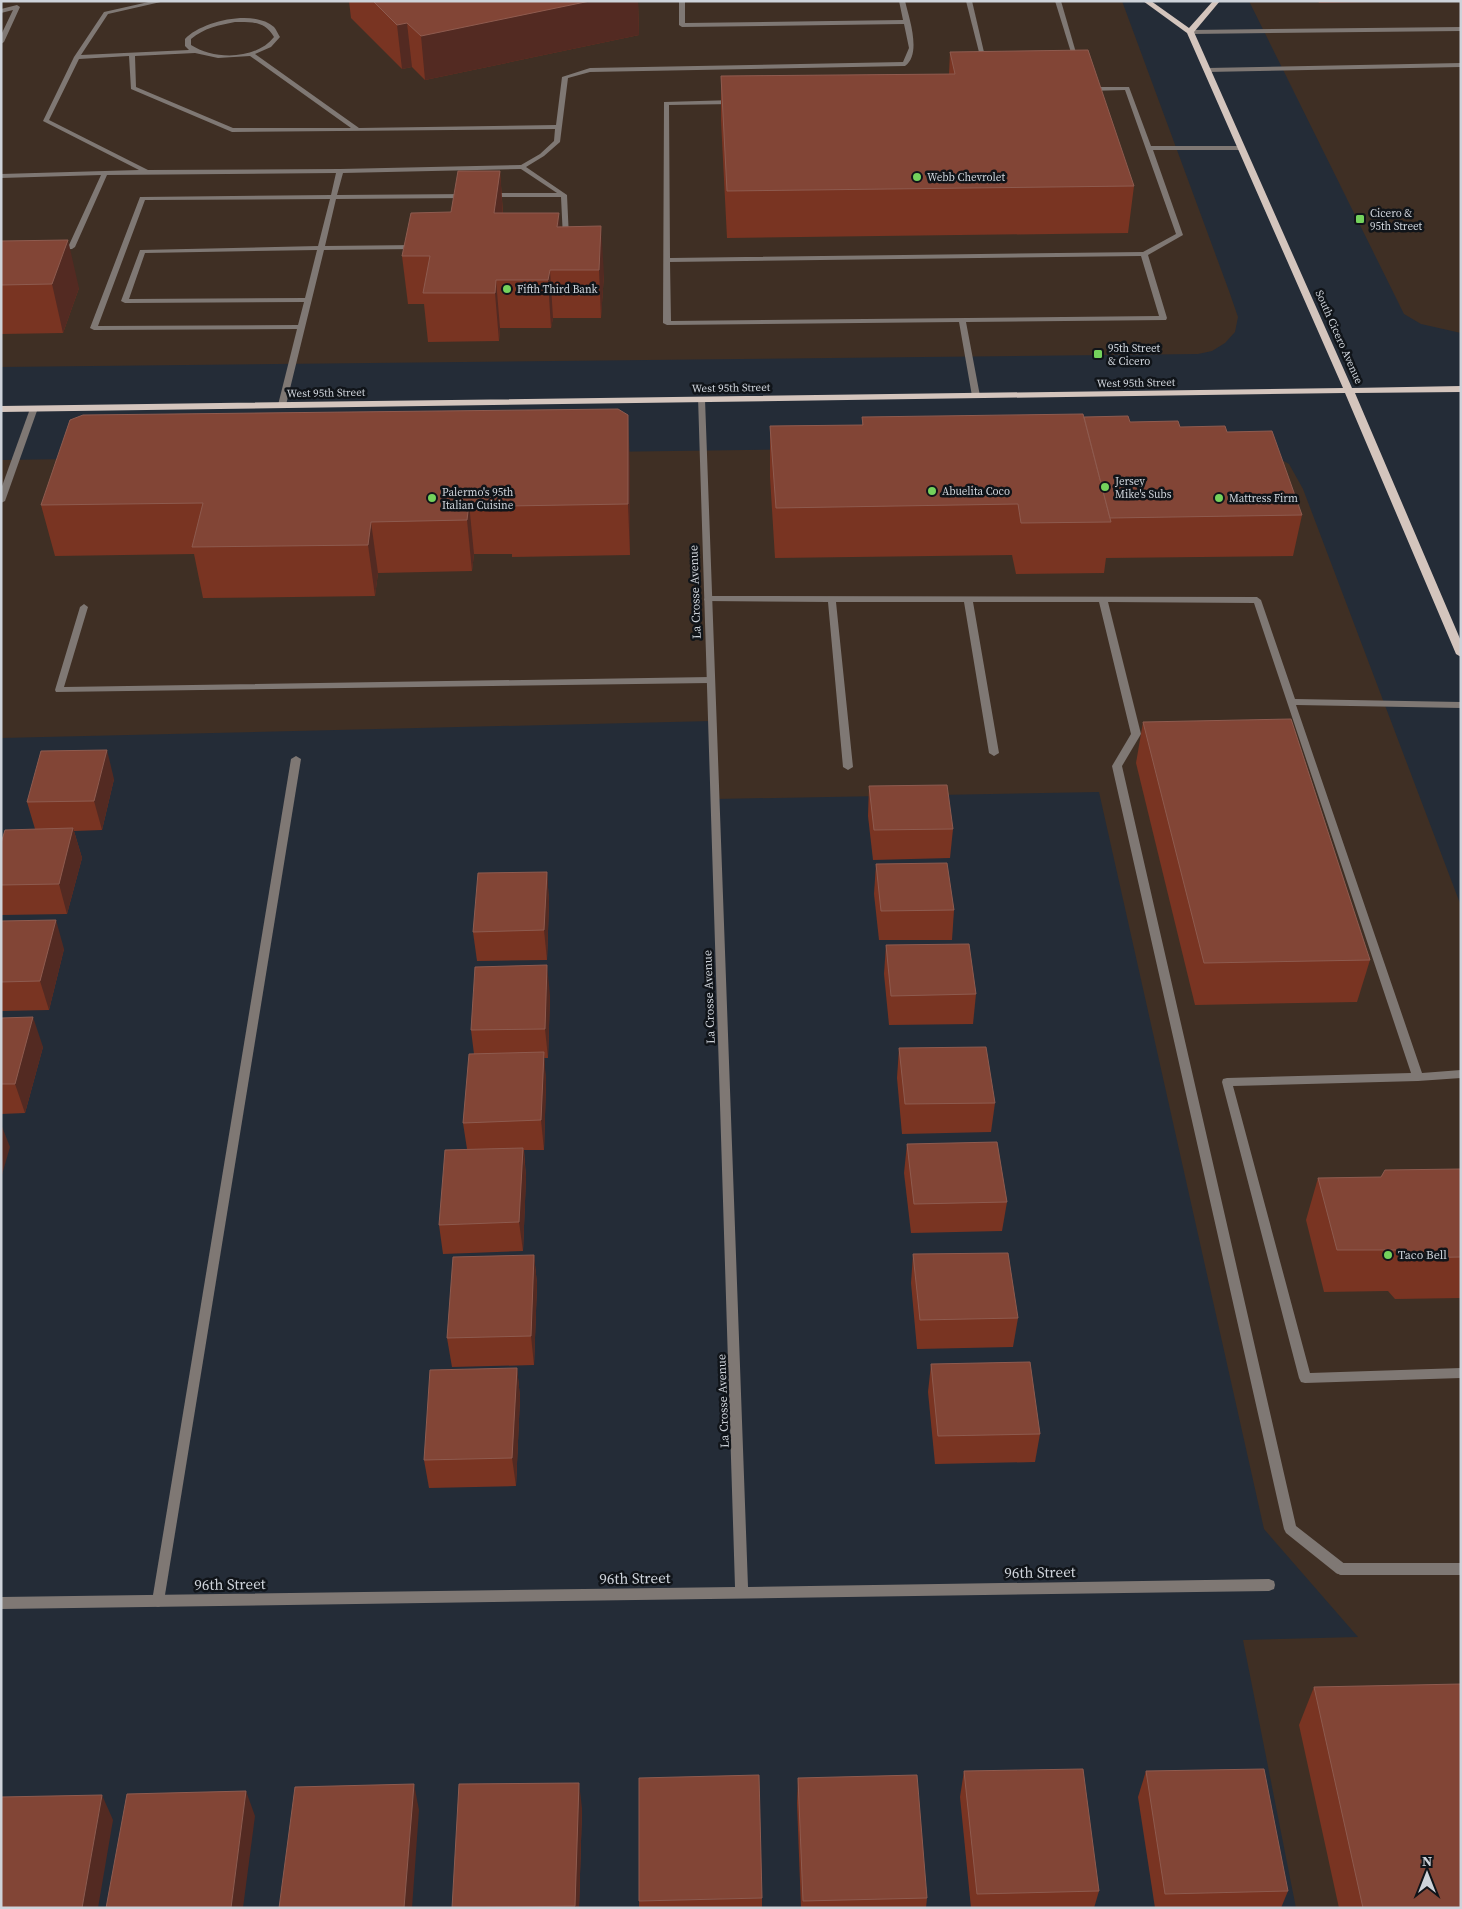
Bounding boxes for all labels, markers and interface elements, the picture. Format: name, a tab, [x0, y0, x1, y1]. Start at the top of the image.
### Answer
place label: Webb Chevrolet	[927, 170, 1005, 185]
marker: Webb Chevrolet	[911, 171, 923, 183]
place label: Cicero & 95th Street	[1370, 206, 1423, 234]
marker: Cicero & 95th Street	[1354, 213, 1366, 225]
place label: Fifth Third Bank	[517, 282, 599, 297]
marker: Fifth Third Bank	[501, 283, 513, 295]
street label: South Cicero Avenue	[1312, 288, 1367, 387]
place label: 95th Street & Cicero	[1108, 341, 1161, 369]
marker: 95th Street & Cicero	[1092, 348, 1104, 360]
street label: West 95th Street	[1097, 375, 1176, 391]
street label: West 95th Street	[692, 380, 771, 396]
street label: West 95th Street	[287, 385, 366, 401]
place label: Jersey Mike's Subs	[1114, 474, 1172, 502]
marker: Jersey Mike's Subs	[1099, 481, 1111, 493]
place label: Abuelita Coco	[942, 484, 1010, 499]
place label: Palermo's 95th Italian Cuisine	[442, 485, 514, 513]
marker: Abuelita Coco	[926, 485, 938, 497]
place label: Mattress Firm	[1229, 491, 1298, 506]
marker: Palermo's 95th Italian Cuisine	[426, 492, 438, 504]
marker: Mattress Firm	[1213, 492, 1225, 504]
street label: La Crosse Avenue	[685, 545, 705, 639]
street label: La Crosse Avenue	[699, 950, 719, 1044]
place label: Taco Bell	[1398, 1247, 1447, 1263]
marker: Taco Bell	[1382, 1249, 1394, 1261]
street label: La Crosse Avenue	[713, 1354, 733, 1448]
street label: 96th Street	[1004, 1561, 1076, 1583]
street label: 96th Street	[599, 1567, 671, 1589]
street label: 96th Street	[194, 1573, 266, 1595]
north arrow	[1402, 1849, 1452, 1899]
text: N	[1422, 1851, 1432, 1871]

